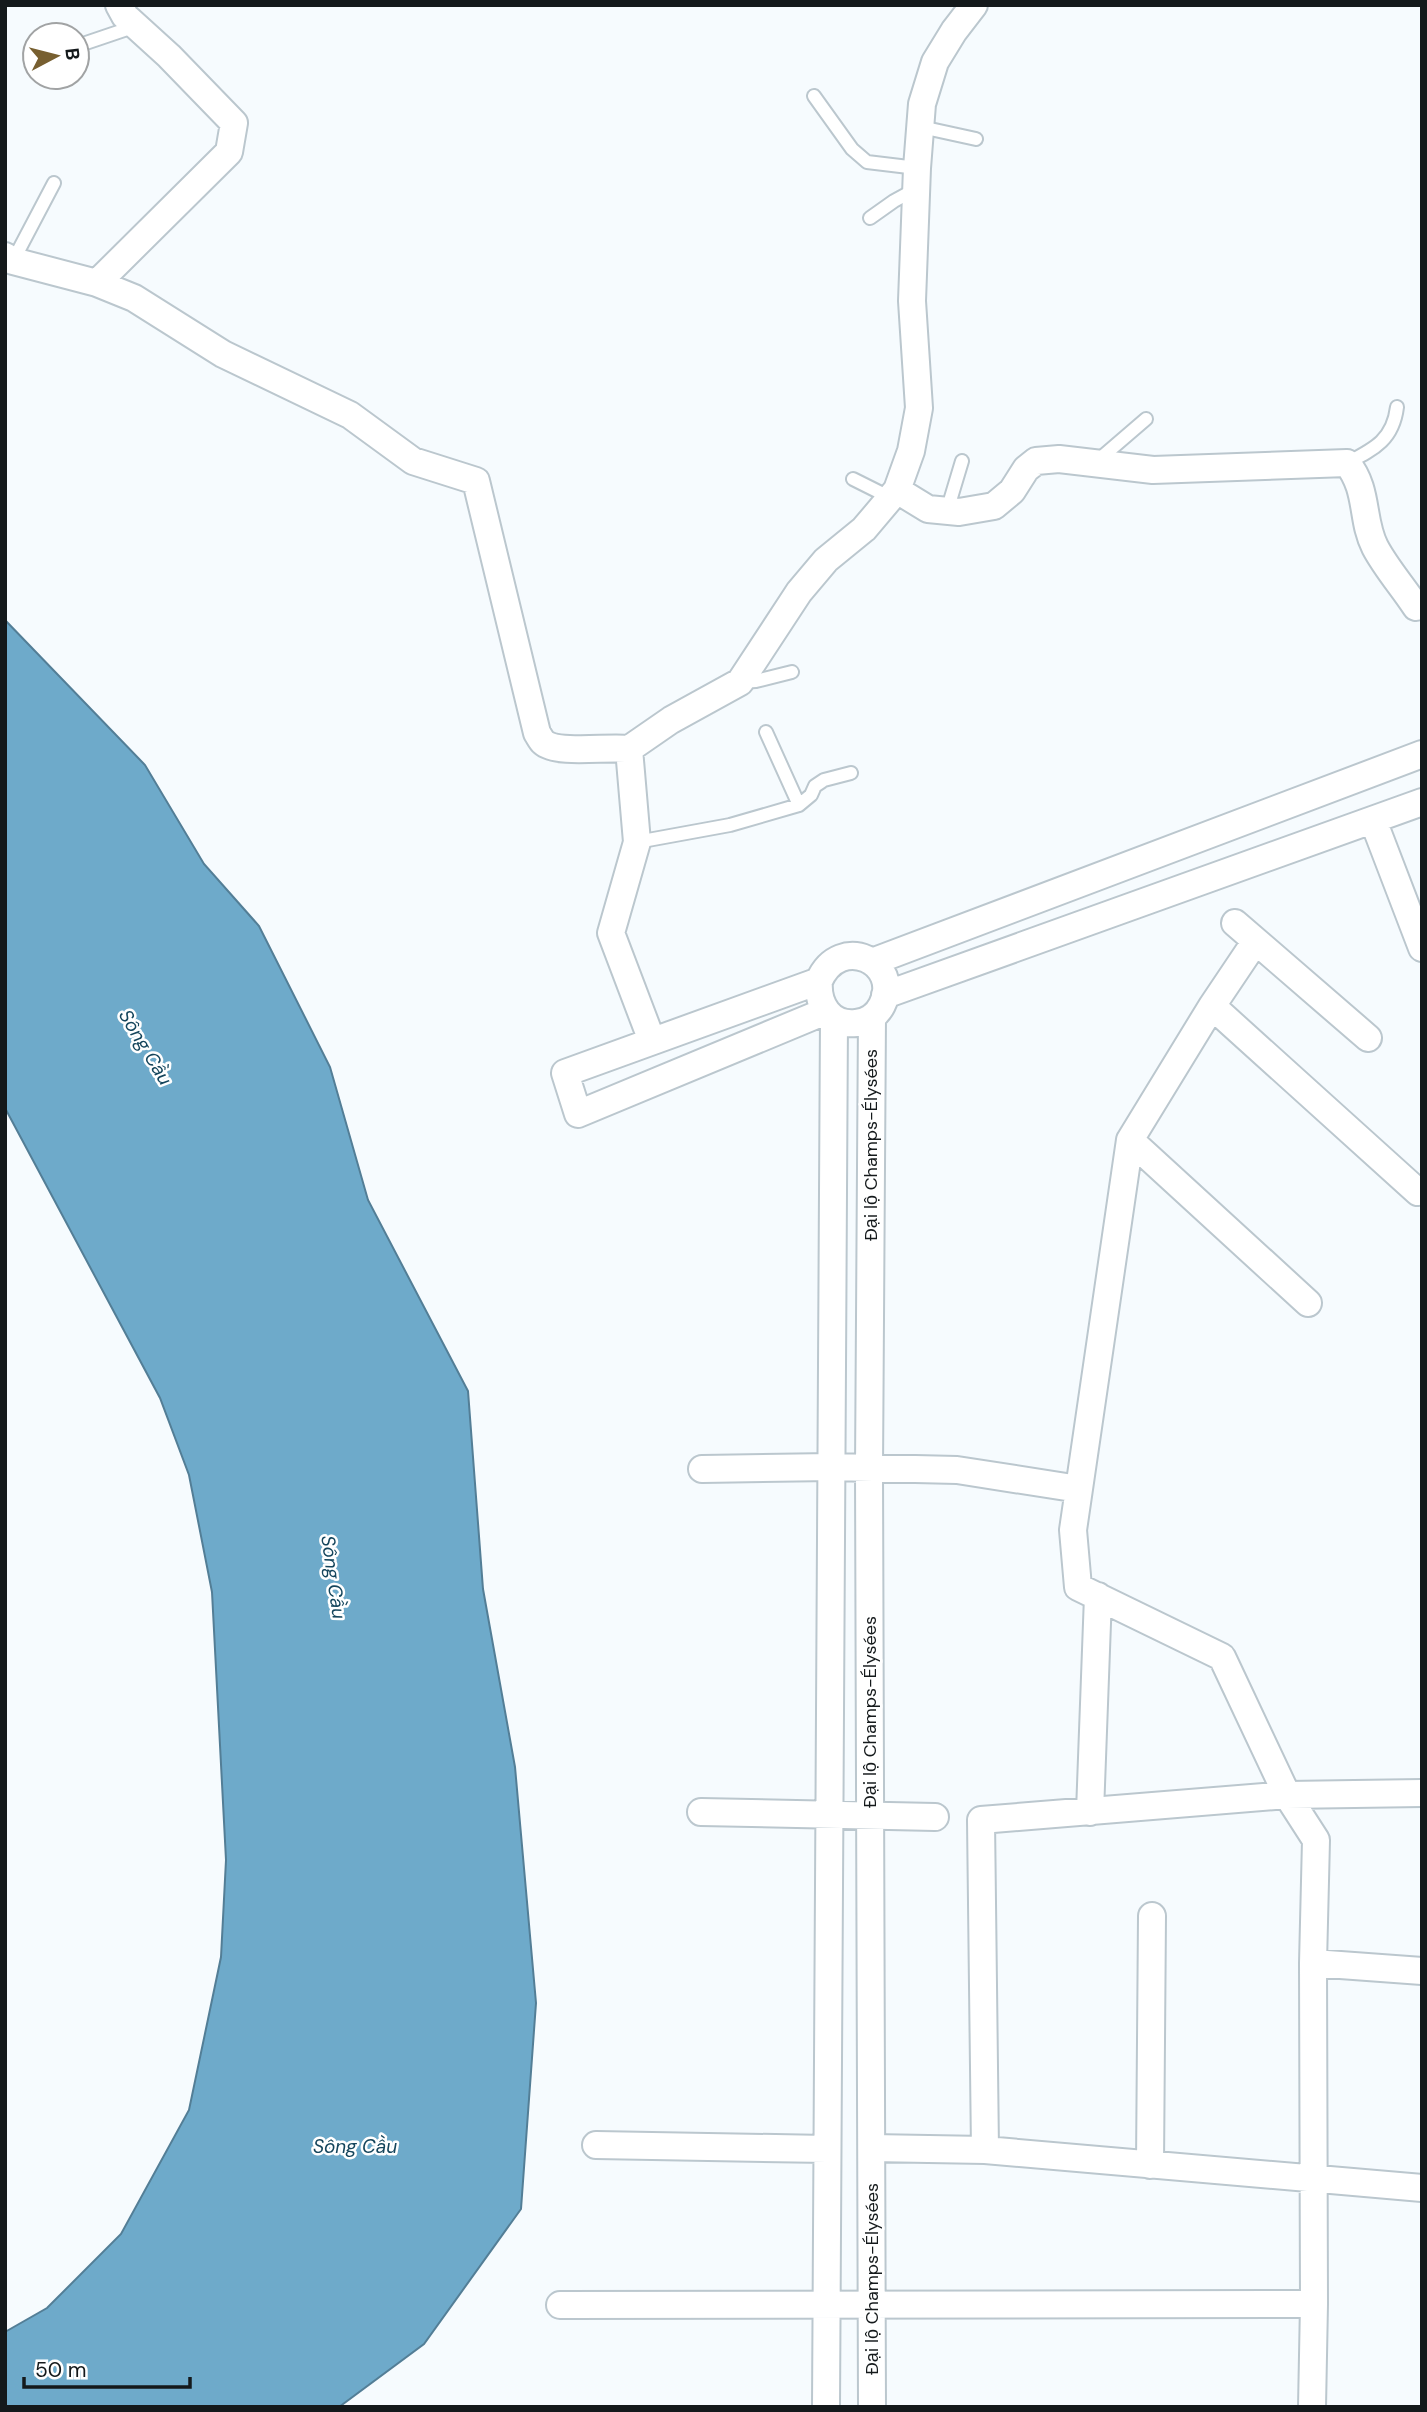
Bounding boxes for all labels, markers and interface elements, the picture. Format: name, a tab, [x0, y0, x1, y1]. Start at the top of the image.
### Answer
north arrow	[21, 21, 91, 91]
text: B	[59, 46, 86, 62]
water label: Sông Cầu	[113, 1005, 178, 1090]
street label: Đại lộ Champs-Élysées	[859, 1049, 883, 1241]
water label: Sông Cầu	[315, 1534, 352, 1621]
street label: Đại lộ Champs-Élysées	[858, 1616, 882, 1808]
water label: Sông Cầu	[313, 2134, 397, 2159]
street label: Đại lộ Champs-Élysées	[860, 2183, 884, 2375]
scale bar	[24, 2346, 191, 2390]
text: 50 m	[35, 2356, 86, 2384]

